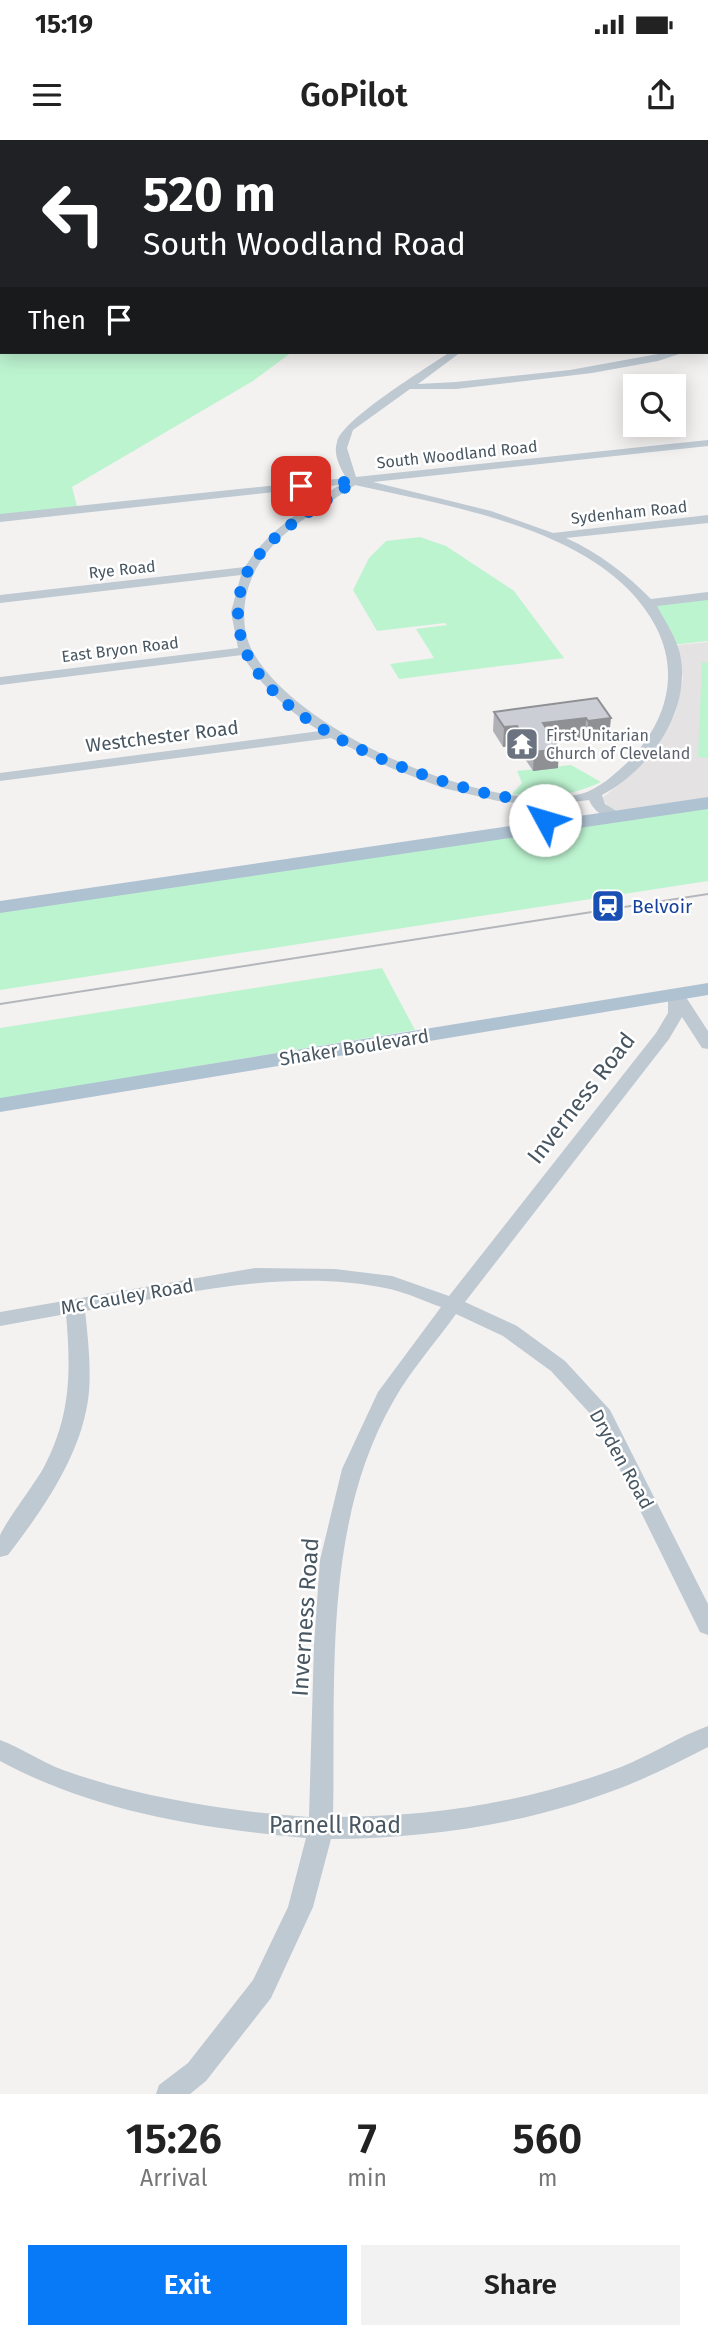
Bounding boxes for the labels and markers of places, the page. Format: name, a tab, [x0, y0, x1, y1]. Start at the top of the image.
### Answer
pin	[271, 456, 331, 516]
temple icon: First Unitarian Church of Cleveland	[503, 725, 541, 763]
place label: First Unitarian Church of Cleveland	[546, 726, 690, 763]
station icon: Belvoir	[589, 887, 627, 925]
place label: Belvoir	[632, 895, 693, 918]

